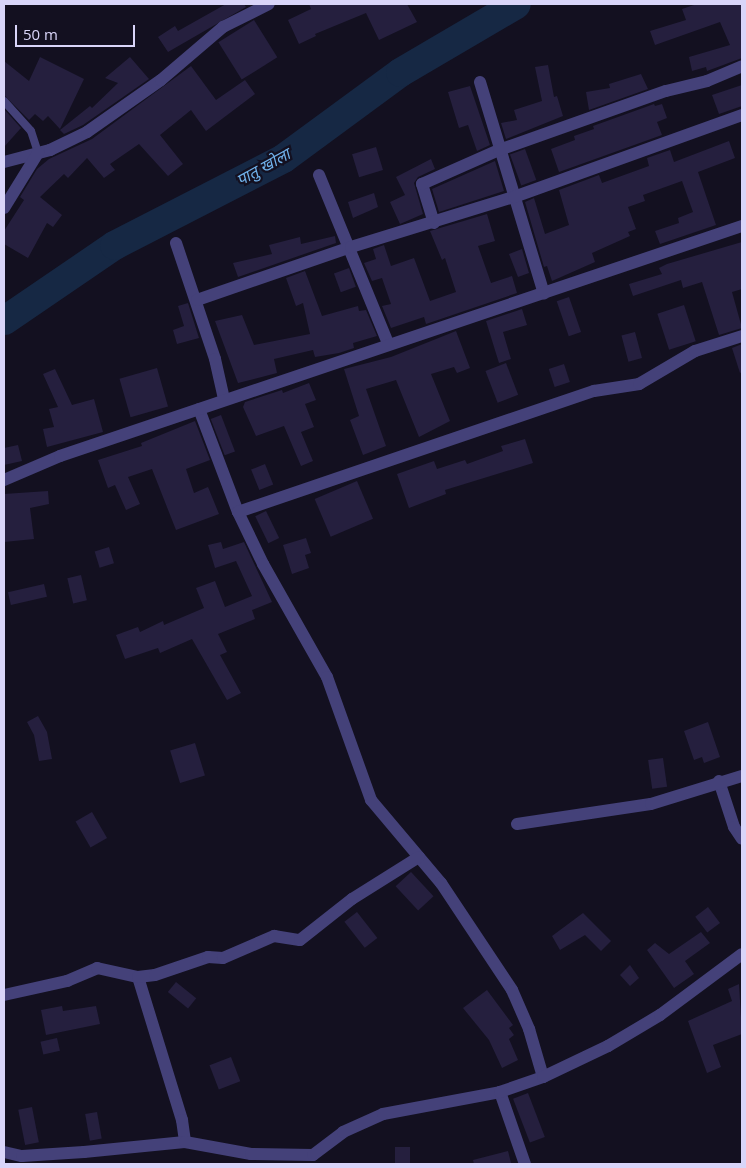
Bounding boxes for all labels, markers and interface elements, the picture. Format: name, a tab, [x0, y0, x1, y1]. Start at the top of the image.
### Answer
scale bar	[18, 15, 138, 47]
text: 50 m	[23, 24, 58, 44]
water label: पातु खोला	[233, 144, 293, 190]

